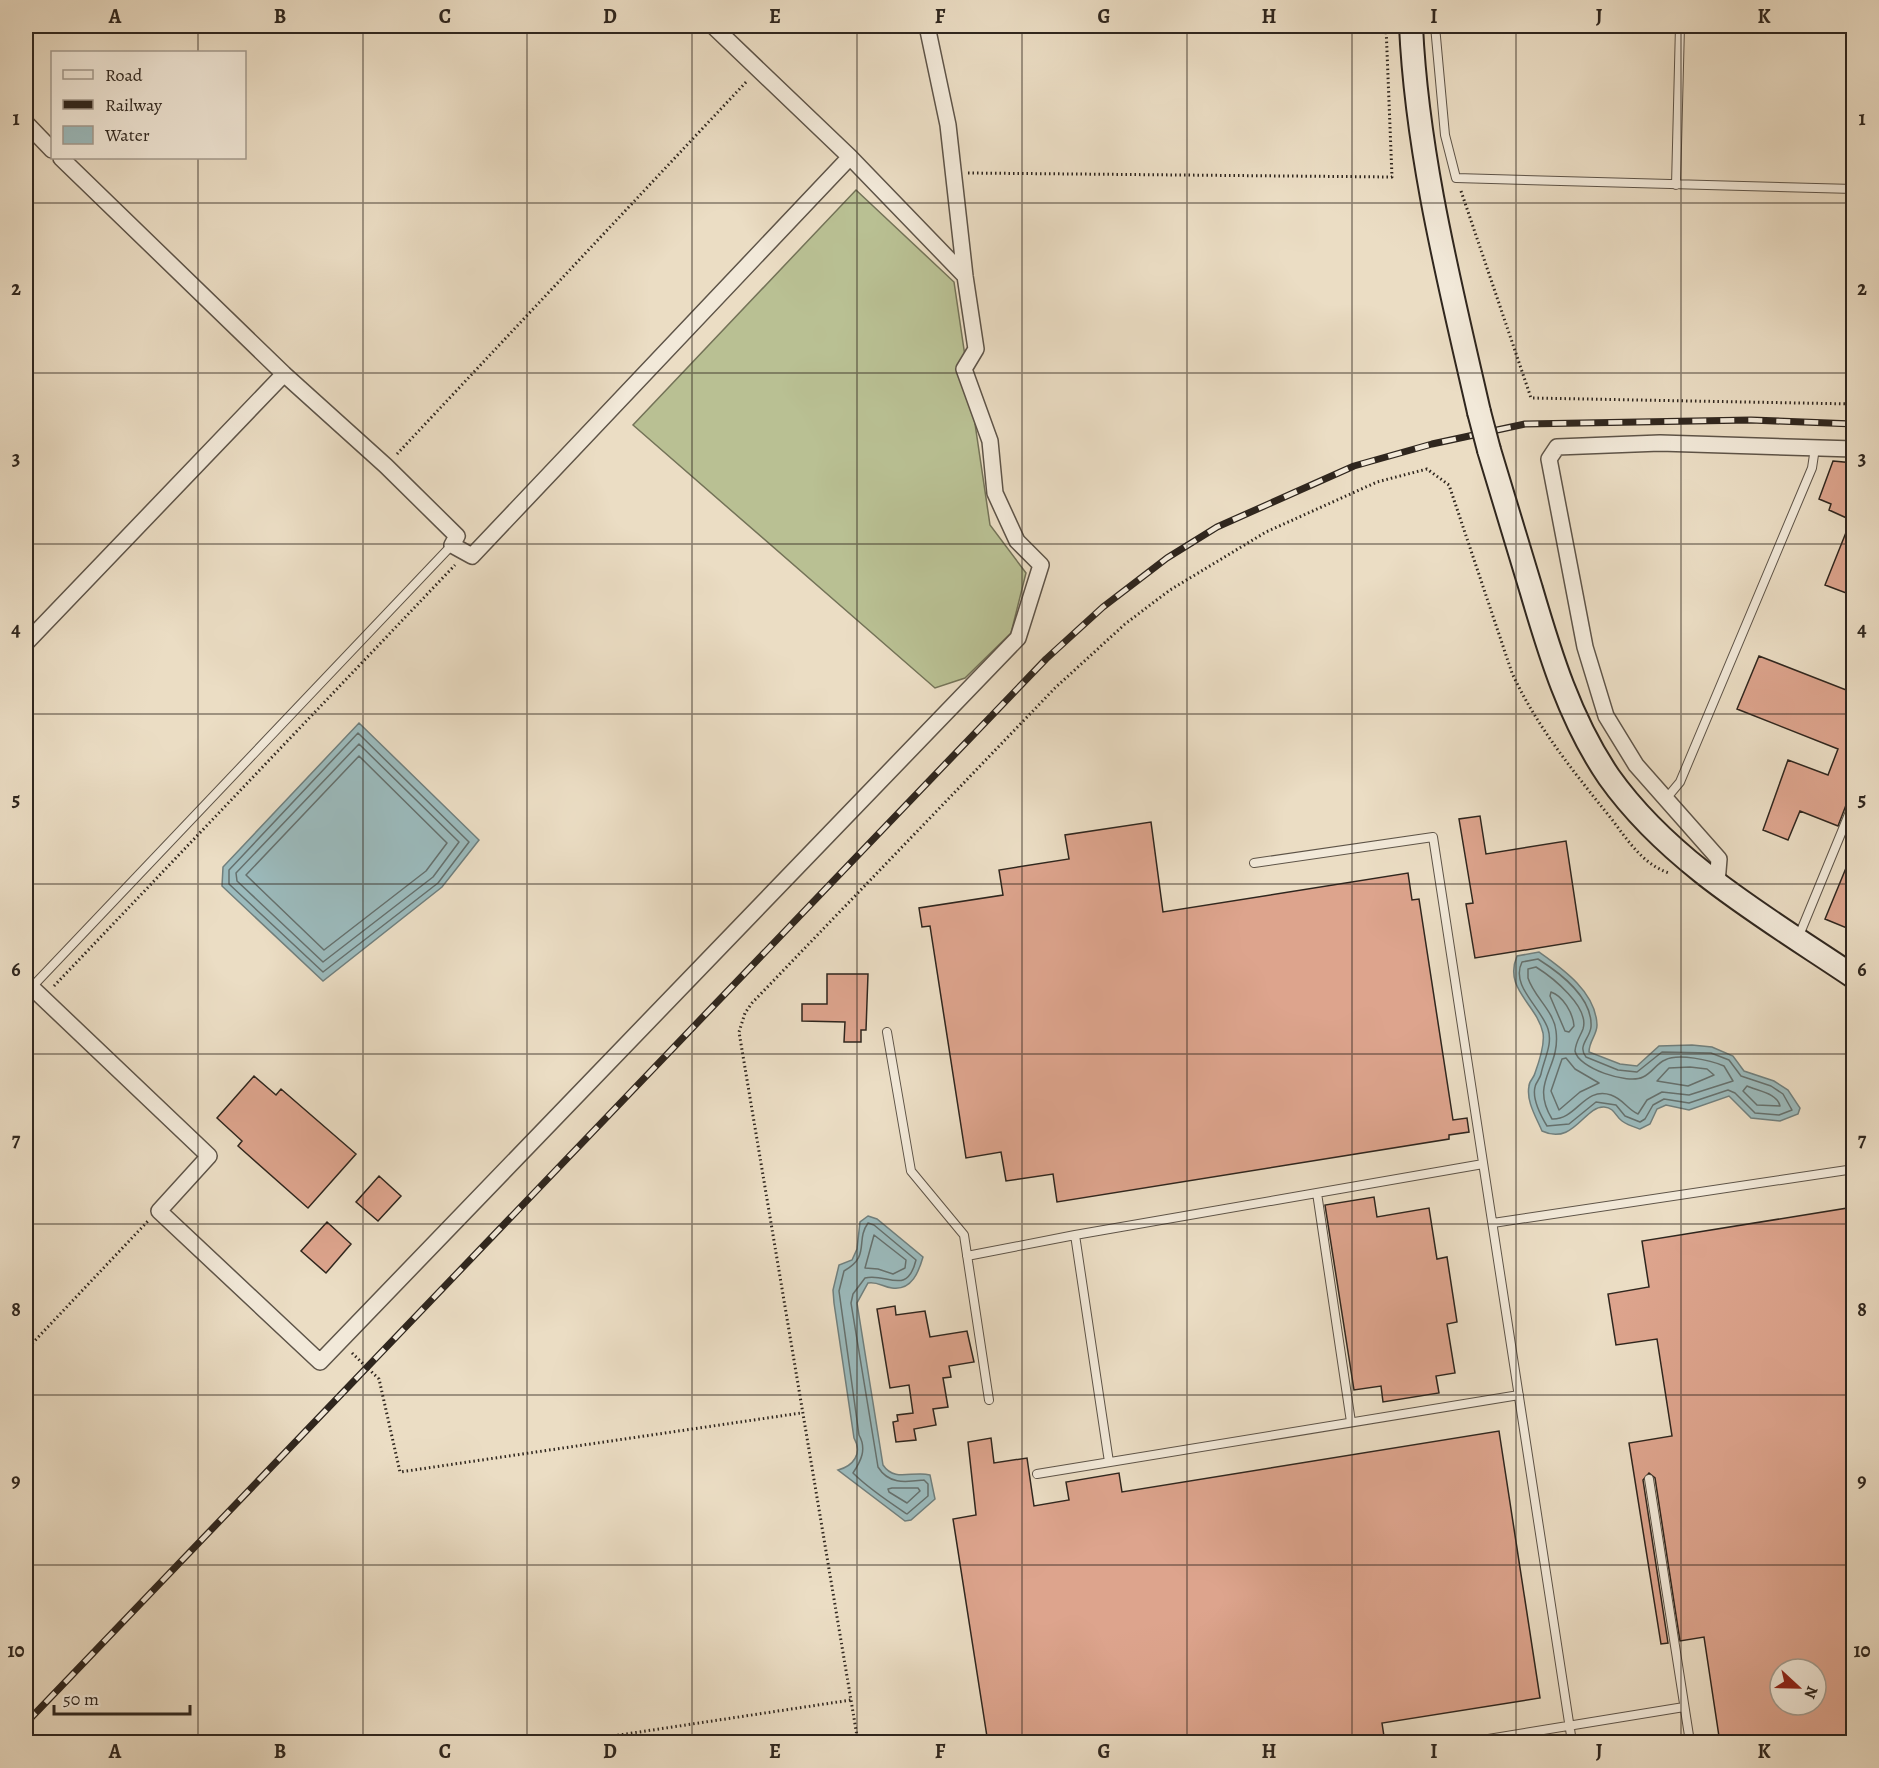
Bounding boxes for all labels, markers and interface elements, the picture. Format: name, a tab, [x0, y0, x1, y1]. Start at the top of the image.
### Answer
text: A	[108, 3, 122, 30]
text: B	[274, 3, 286, 30]
text: C	[439, 3, 451, 30]
text: D	[603, 3, 617, 30]
text: E	[769, 3, 781, 30]
text: F	[935, 3, 946, 30]
text: G	[1097, 3, 1111, 30]
text: H	[1262, 3, 1277, 30]
text: I	[1430, 3, 1438, 30]
text: J	[1596, 3, 1603, 30]
text: K	[1757, 3, 1771, 30]
legend	[51, 51, 246, 159]
text: Road	[105, 63, 143, 87]
text: Railway	[105, 93, 163, 117]
text: 1	[12, 105, 20, 132]
text: 1	[1858, 105, 1866, 132]
text: Water	[104, 123, 150, 147]
text: 2	[11, 275, 21, 302]
text: 2	[1857, 275, 1867, 302]
text: 3	[12, 445, 20, 472]
text: 3	[1858, 445, 1866, 472]
text: 4	[11, 616, 21, 643]
text: 4	[1857, 616, 1867, 643]
text: 5	[12, 786, 20, 813]
text: 5	[1858, 786, 1866, 813]
text: 6	[11, 956, 21, 983]
text: 6	[1857, 956, 1867, 983]
text: 7	[12, 1126, 21, 1153]
text: 7	[1858, 1126, 1867, 1153]
text: 8	[11, 1296, 21, 1323]
text: 8	[1857, 1296, 1867, 1323]
text: 9	[11, 1467, 21, 1494]
text: 9	[1857, 1467, 1867, 1494]
text: 10	[7, 1637, 25, 1664]
text: 10	[1853, 1637, 1871, 1664]
north arrow	[1768, 1657, 1828, 1717]
scale bar	[54, 1678, 190, 1716]
text: N	[1798, 1683, 1823, 1702]
text: 50 m	[63, 1687, 99, 1711]
text: A	[108, 1738, 122, 1765]
text: B	[274, 1738, 286, 1765]
text: C	[439, 1738, 451, 1765]
text: D	[603, 1738, 617, 1765]
text: E	[769, 1738, 781, 1765]
text: F	[935, 1738, 946, 1765]
text: G	[1097, 1738, 1111, 1765]
text: H	[1262, 1738, 1277, 1765]
text: I	[1430, 1738, 1438, 1765]
text: J	[1596, 1738, 1603, 1765]
text: K	[1757, 1738, 1771, 1765]

